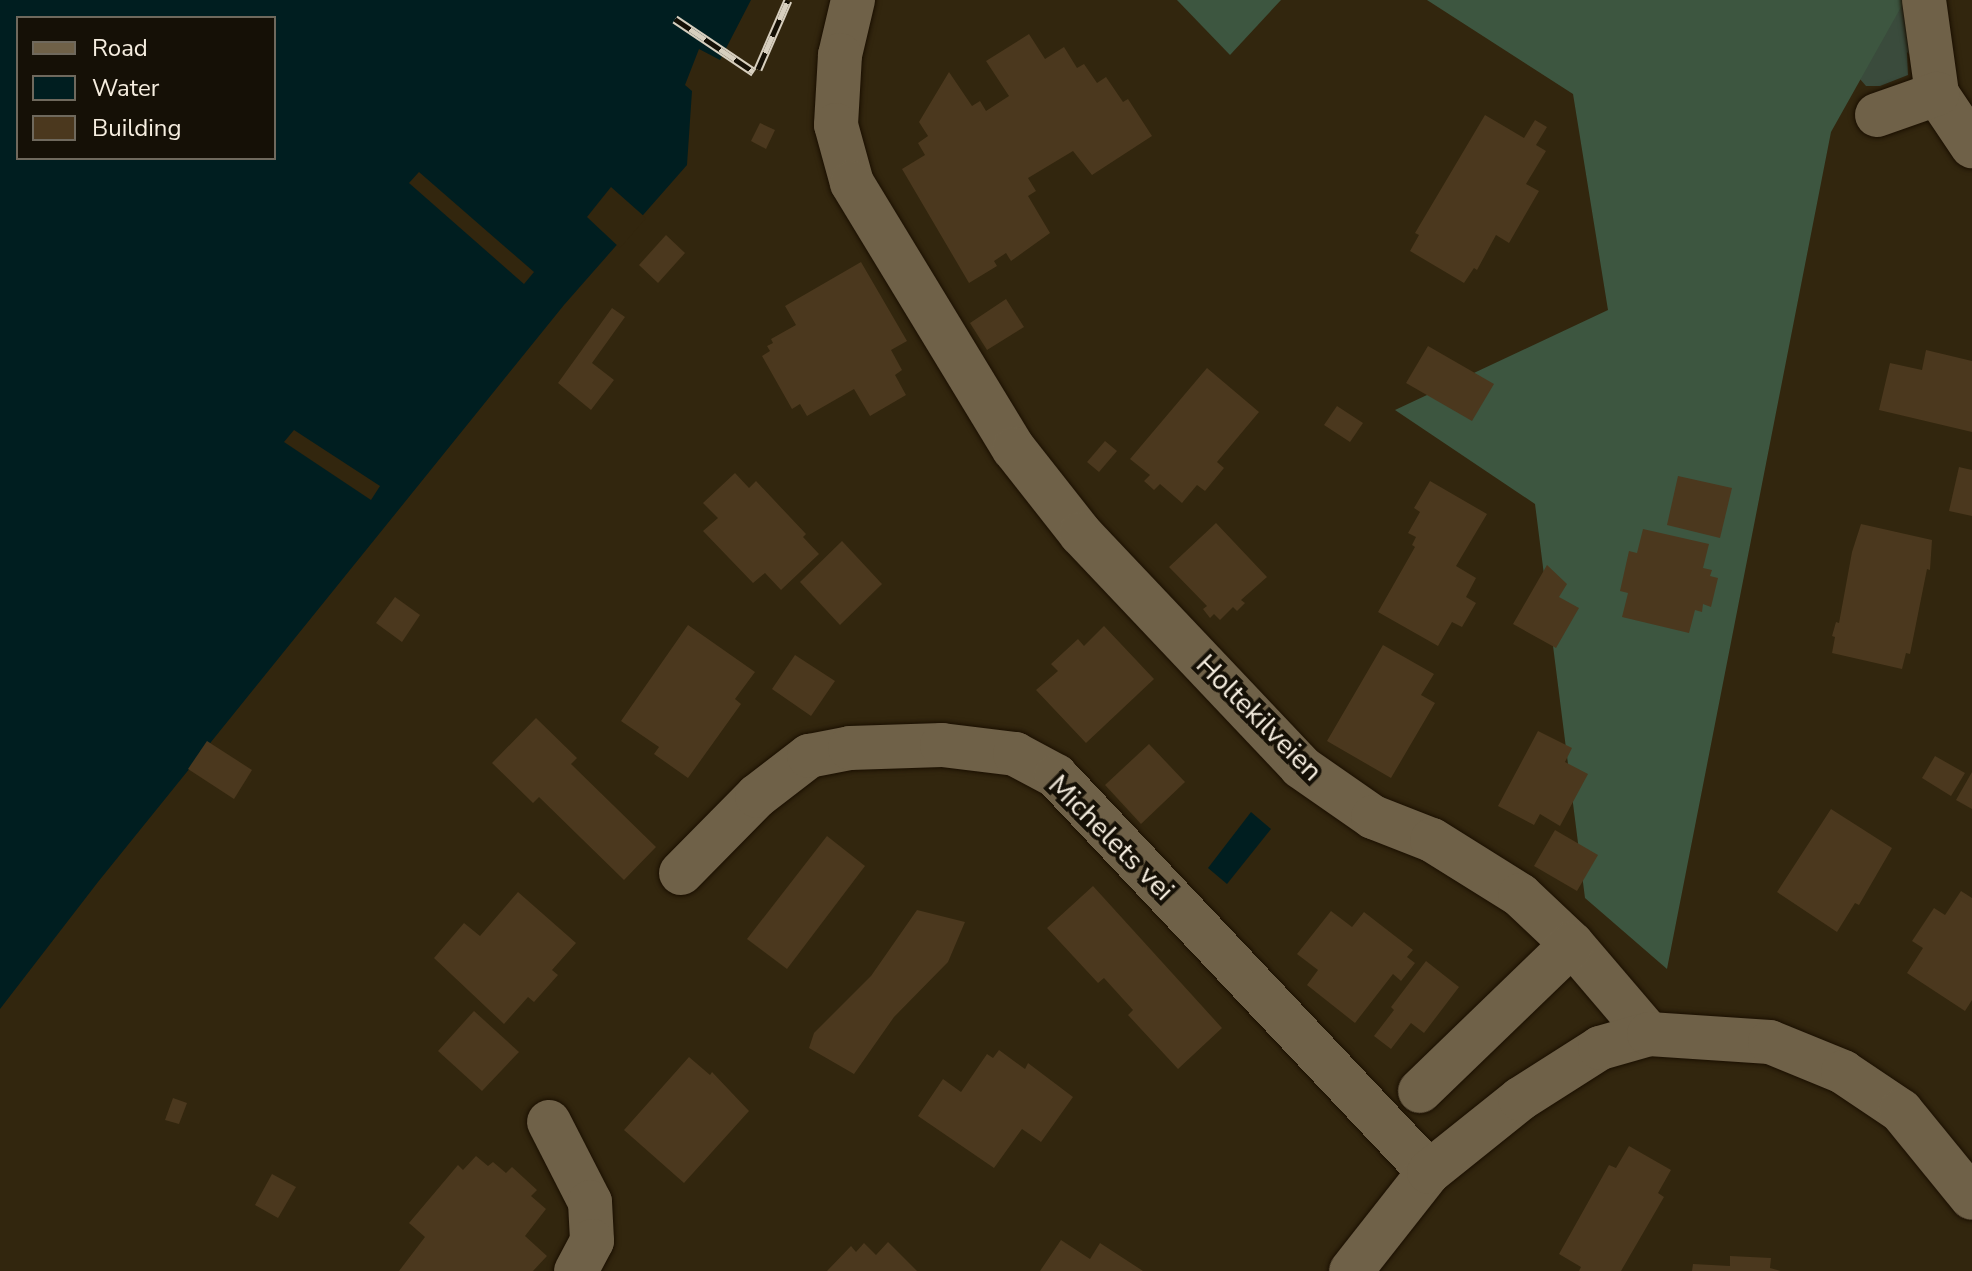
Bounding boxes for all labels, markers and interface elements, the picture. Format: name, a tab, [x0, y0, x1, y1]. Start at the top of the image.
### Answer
legend	[16, 16, 276, 160]
text: Road	[92, 32, 148, 64]
text: Water	[92, 72, 159, 104]
text: Building	[92, 112, 182, 144]
street label: Holtekilveien	[1189, 648, 1329, 788]
street label: Michelets vei	[1041, 768, 1181, 908]

